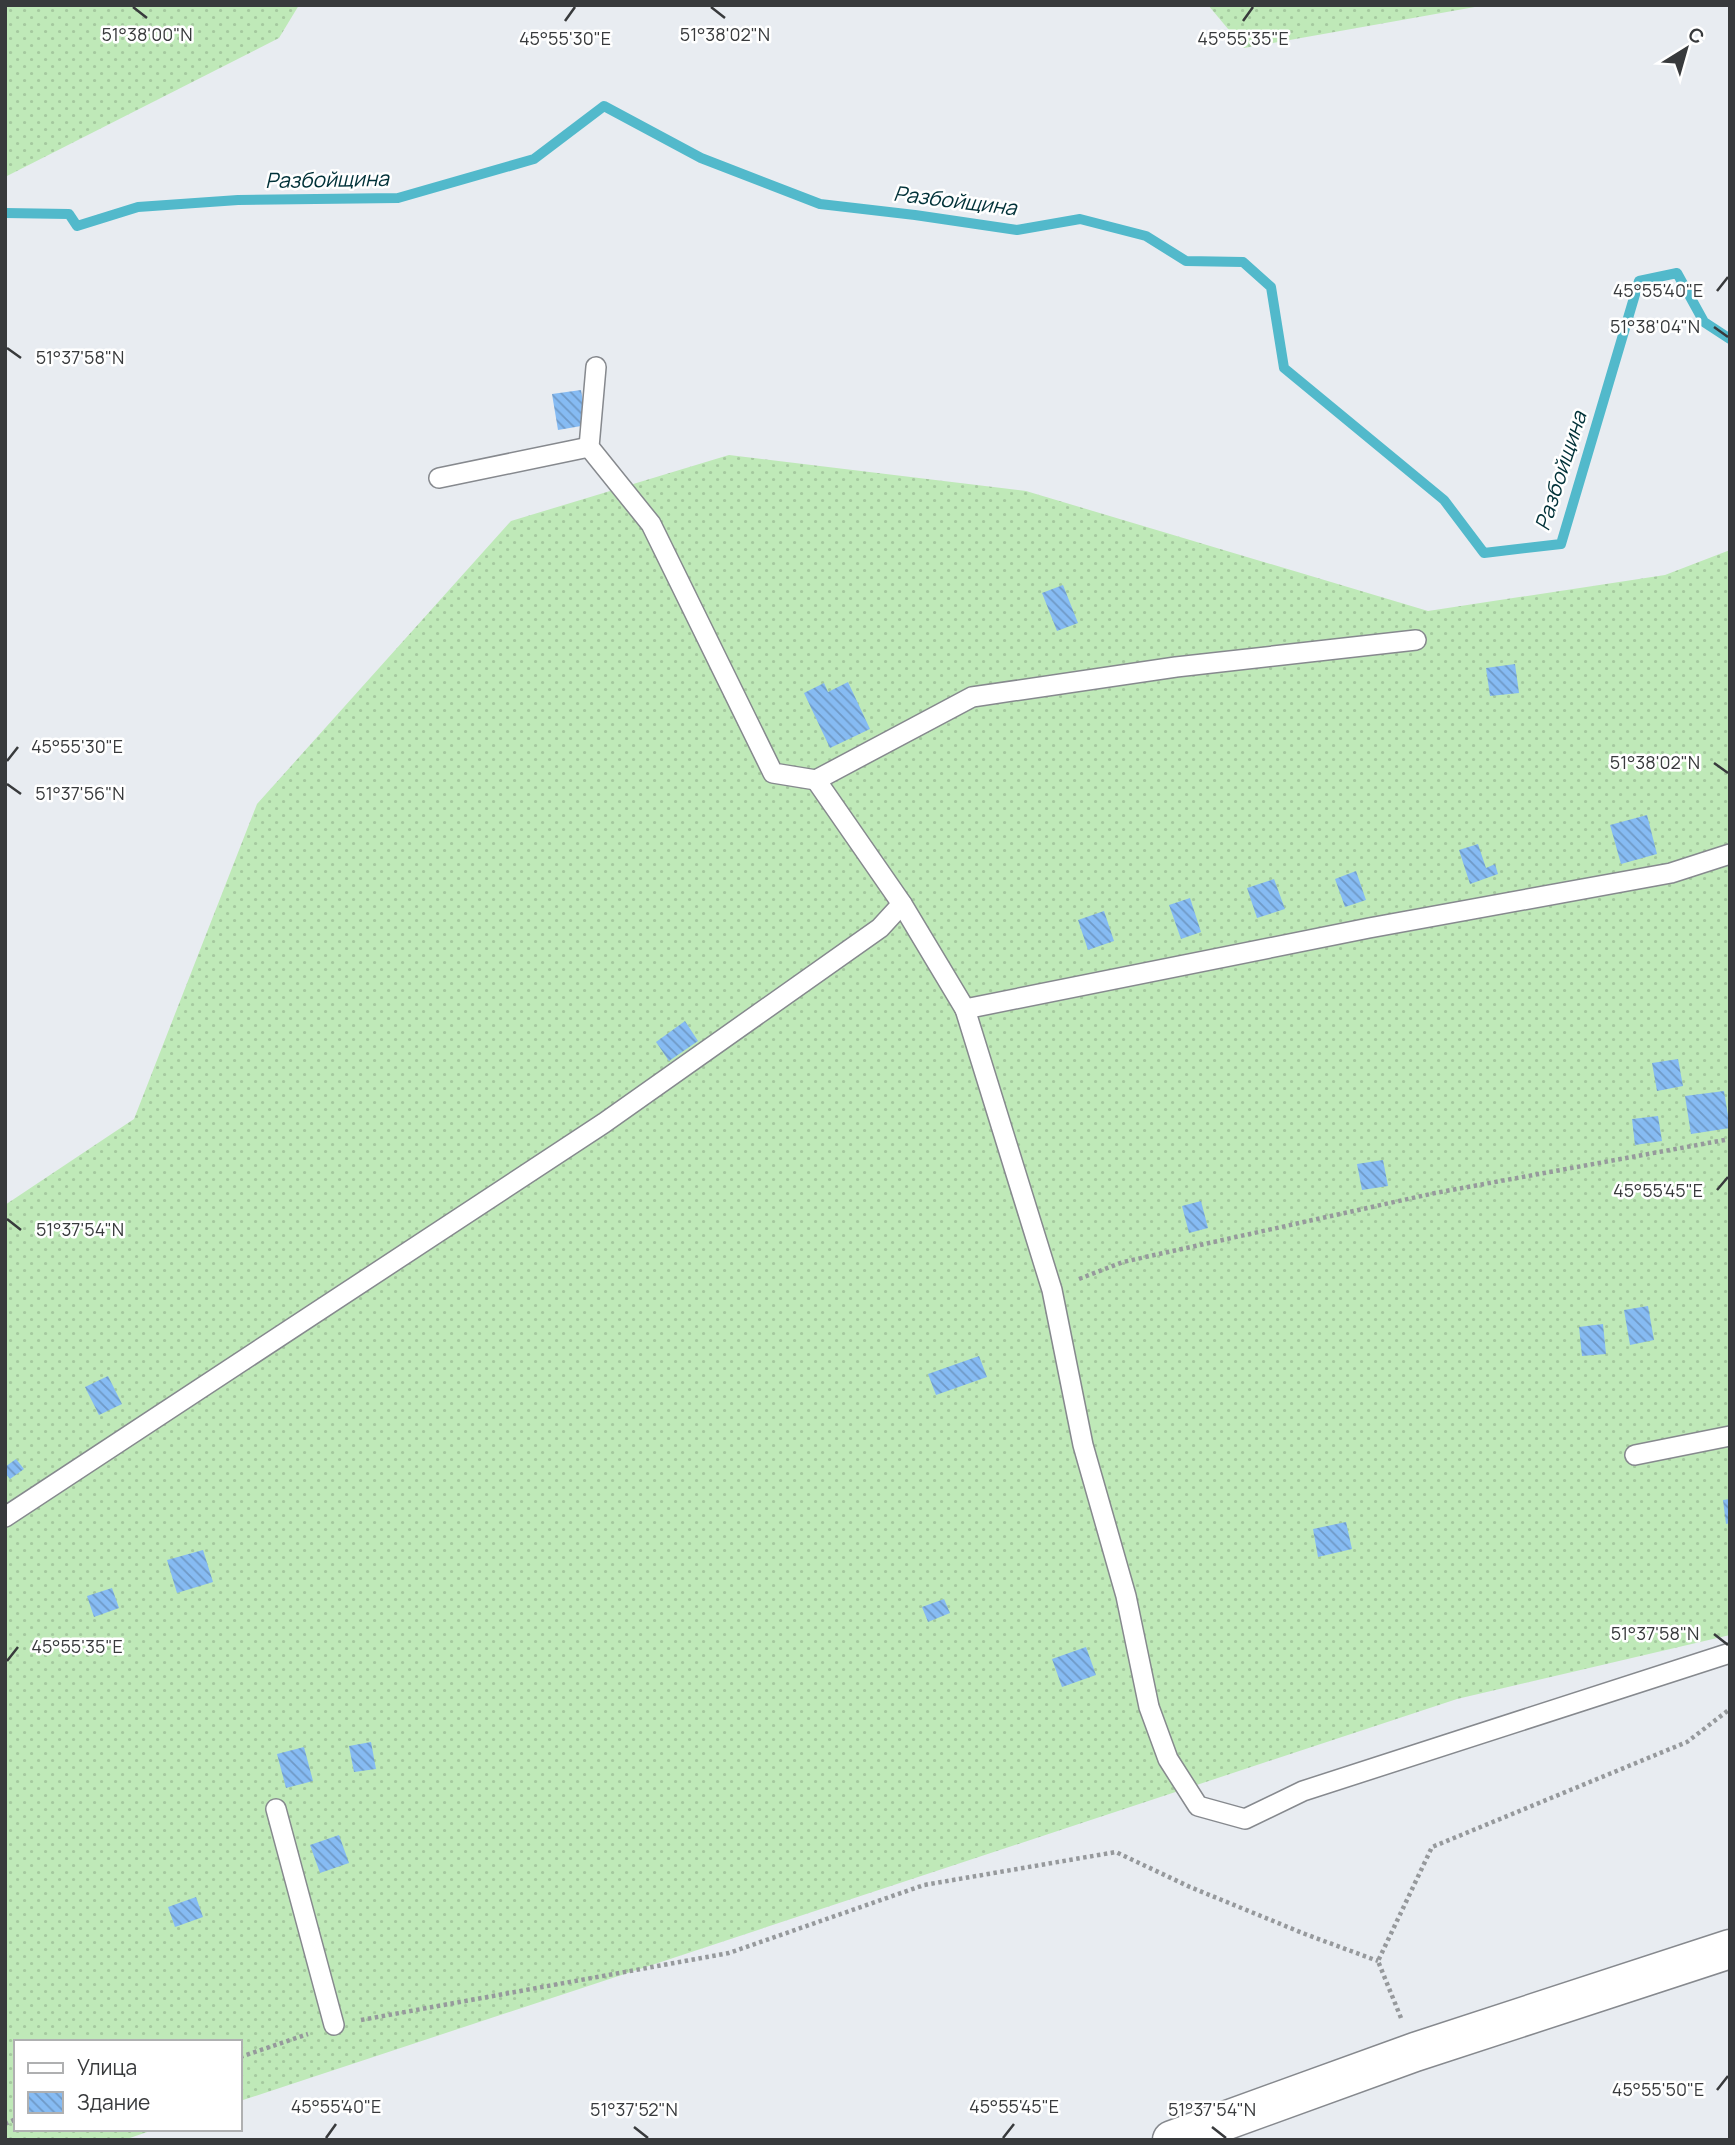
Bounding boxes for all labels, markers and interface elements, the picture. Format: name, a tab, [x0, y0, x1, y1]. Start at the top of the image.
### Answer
north arrow	[1651, 14, 1721, 84]
text: С	[1683, 21, 1710, 50]
text: 51°38'00"N	[101, 22, 193, 46]
text: 51°38'02"N	[680, 22, 770, 46]
text: 45°55'30"E	[519, 26, 611, 50]
text: 45°55'35"E	[1197, 26, 1289, 50]
water label: Разбойщина	[265, 164, 390, 194]
water label: Разбойщина	[892, 179, 1020, 222]
text: 45°55'40"E	[1613, 278, 1703, 302]
text: 51°38'04"N	[1610, 314, 1700, 338]
text: 51°37'58"N	[36, 345, 124, 369]
water label: Разбойщина	[1528, 406, 1593, 534]
text: 45°55'30"E	[31, 734, 123, 758]
text: 51°38'02"N	[1610, 750, 1700, 774]
text: 51°37'56"N	[35, 781, 125, 805]
text: 45°55'45"E	[1613, 1178, 1703, 1202]
text: 51°37'54"N	[36, 1217, 124, 1241]
text: 51°37'58"N	[1611, 1621, 1699, 1645]
text: 45°55'35"E	[31, 1634, 123, 1658]
legend	[14, 2040, 242, 2131]
text: Улица	[77, 2053, 137, 2081]
text: 45°55'50"E	[1612, 2077, 1704, 2101]
text: Здание	[77, 2088, 150, 2116]
text: 45°55'40"E	[291, 2094, 381, 2118]
text: 45°55'45"E	[969, 2094, 1059, 2118]
text: 51°37'52"N	[590, 2097, 678, 2121]
text: 51°37'54"N	[1168, 2097, 1256, 2121]

